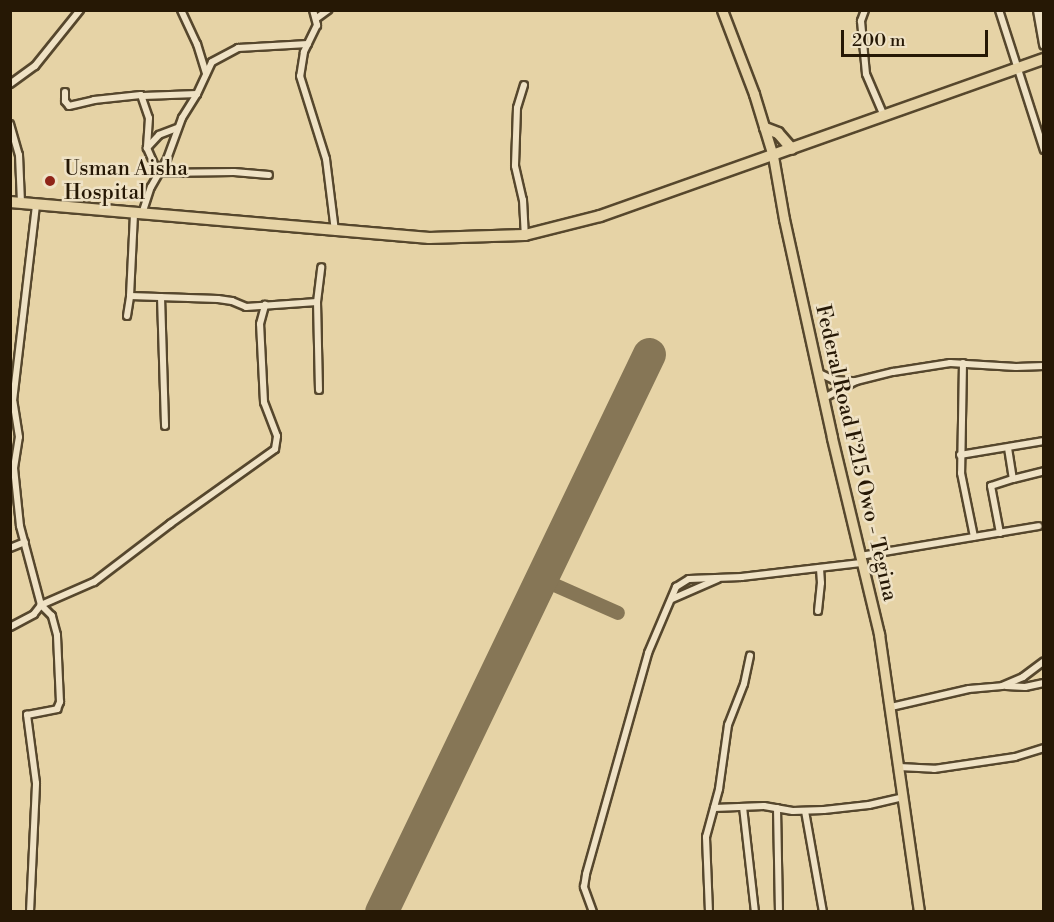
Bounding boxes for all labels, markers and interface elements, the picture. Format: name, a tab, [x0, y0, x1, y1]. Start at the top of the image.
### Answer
scale bar	[844, 18, 991, 56]
text: 200 m	[852, 29, 906, 52]
place label: Usman Aisha Hospital	[64, 156, 188, 206]
marker: Usman Aisha Hospital	[41, 172, 59, 190]
street label: Federal Road F215 Owo - Tegina	[810, 302, 902, 604]

